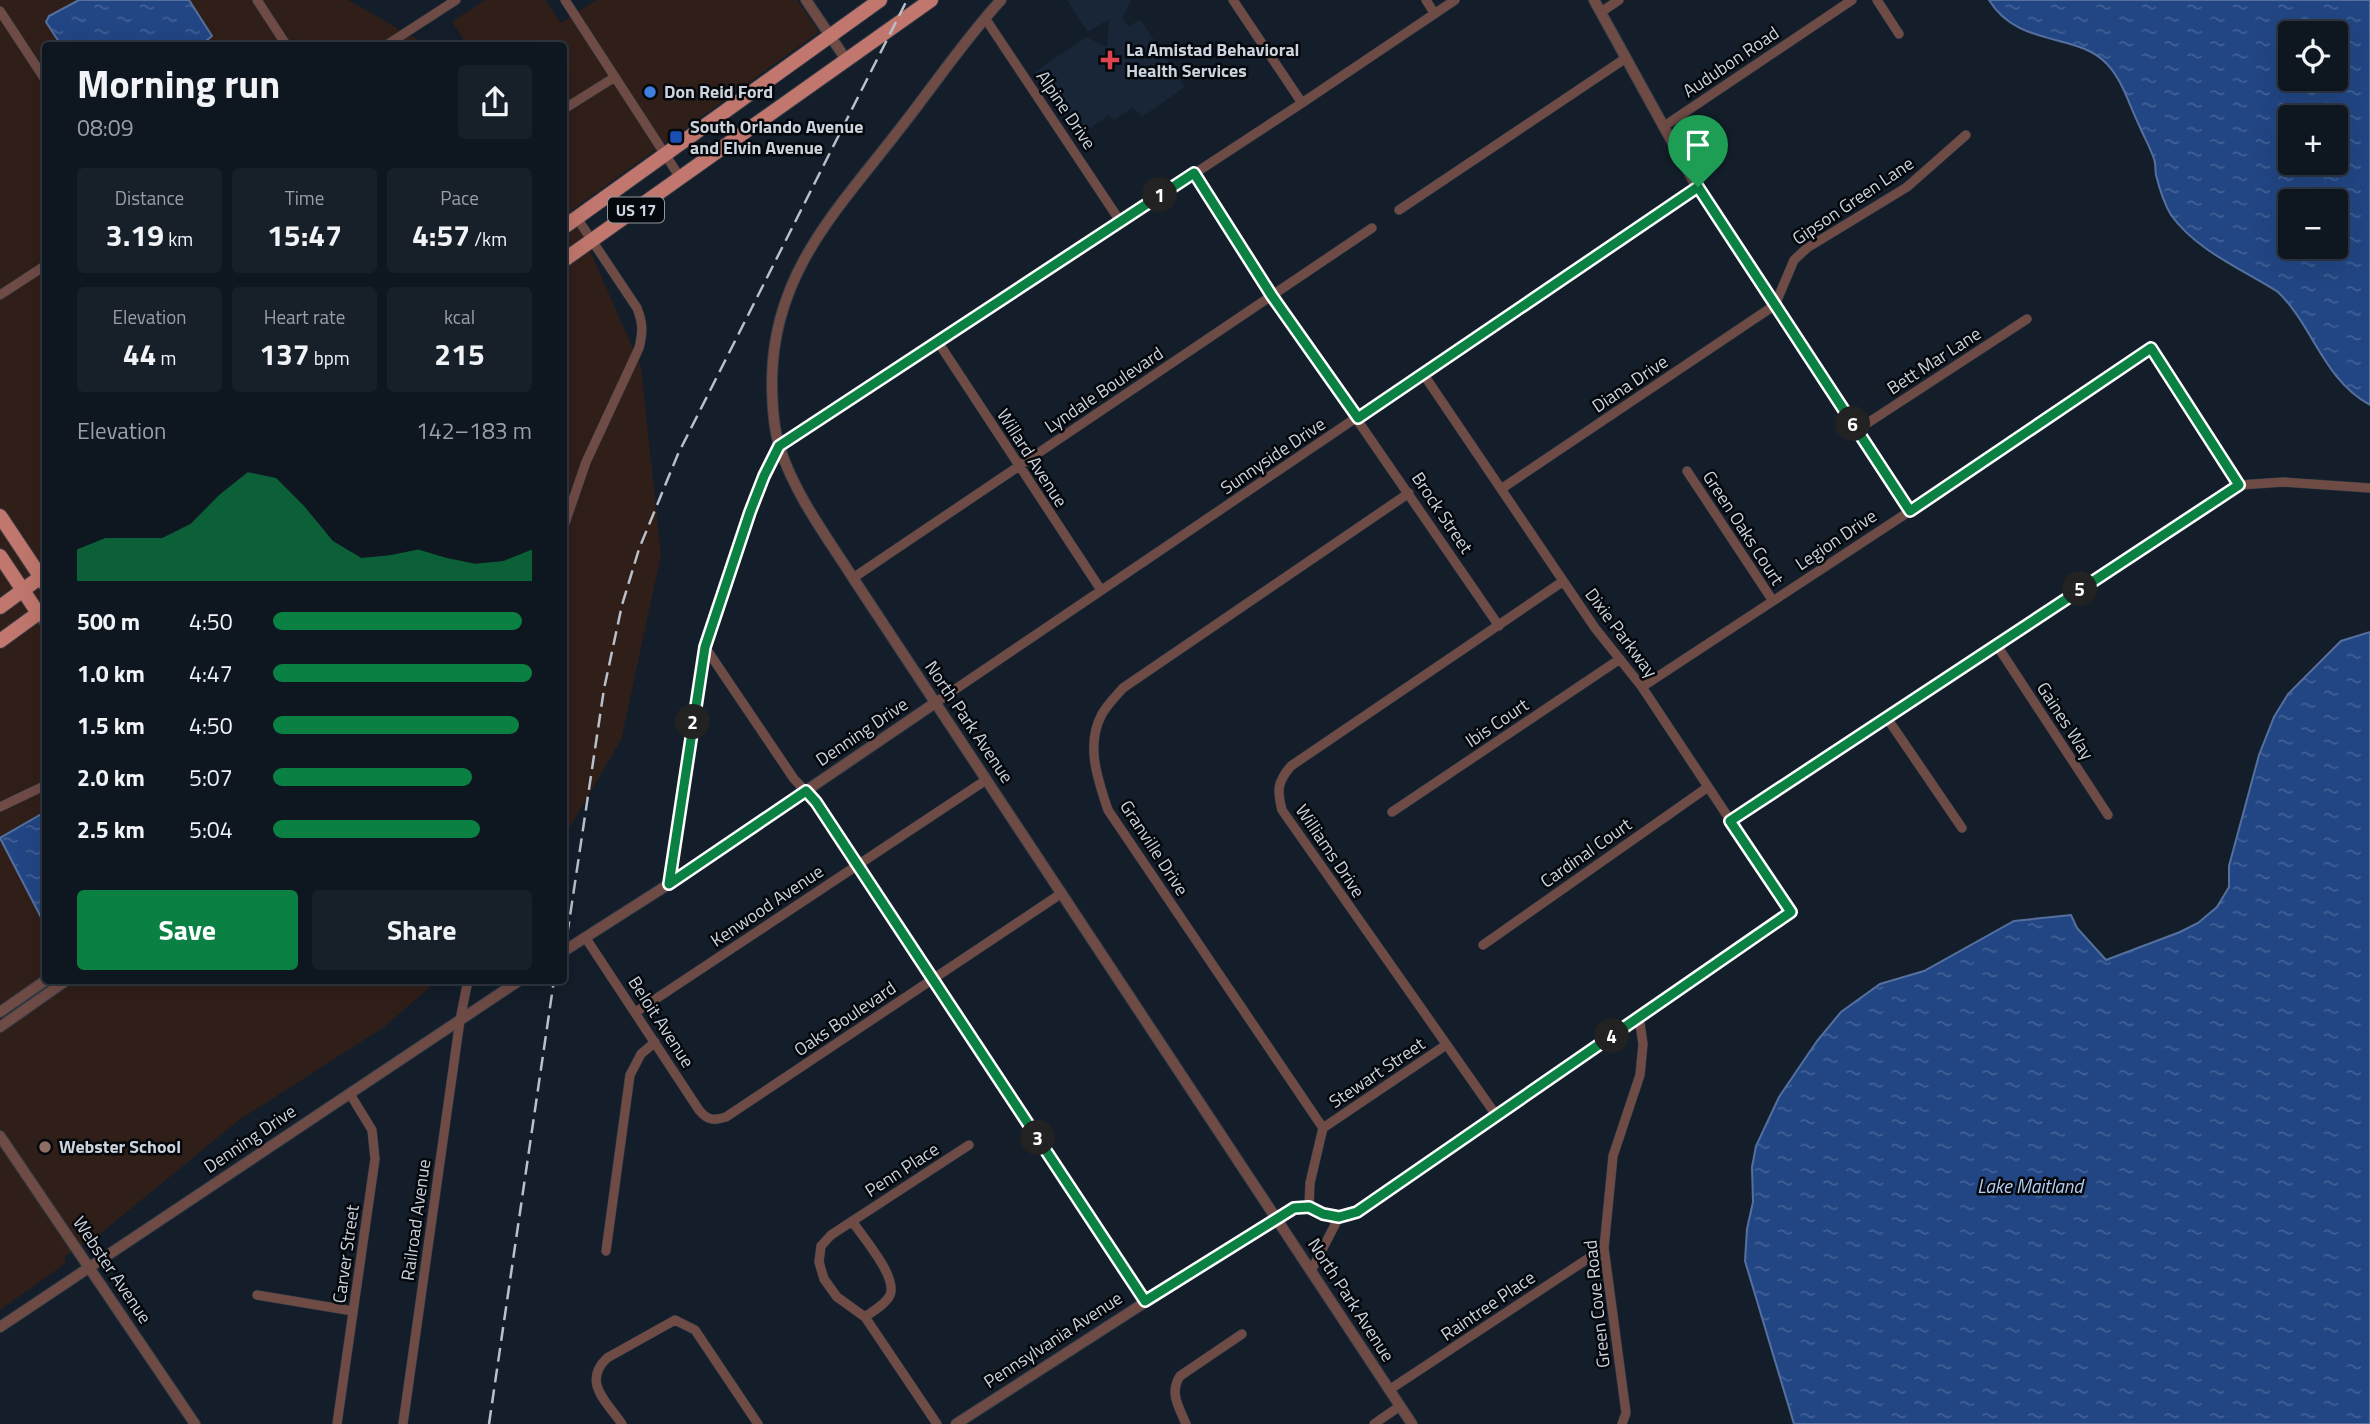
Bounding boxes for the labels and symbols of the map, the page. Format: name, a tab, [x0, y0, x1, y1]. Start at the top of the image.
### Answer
street label: Audubon Road	[1677, 19, 1784, 104]
place label: La Amistad Behavioral Health Services	[1126, 36, 1299, 84]
marker: La Amistad Behavioral Health Services	[1100, 50, 1120, 70]
street label: Alpine Drive	[1030, 65, 1103, 155]
place label: Don Reid Ford	[664, 78, 773, 105]
marker: Don Reid Ford	[642, 84, 658, 100]
place label: South Orlando Avenue and Elvin Avenue	[690, 113, 863, 161]
pin	[1668, 115, 1728, 187]
marker: South Orlando Avenue and Elvin Avenue	[668, 129, 684, 145]
street label: Gipson Green Lane	[1787, 150, 1919, 251]
pin: 1	[1142, 178, 1178, 212]
road number: US 17	[608, 198, 664, 222]
street label: Bett Mar Lane	[1881, 320, 1986, 401]
street label: Lyndale Boulevard	[1039, 340, 1169, 439]
street label: Diana Drive	[1586, 348, 1673, 419]
street label: Willard Avenue	[990, 403, 1075, 512]
pin: 6	[1836, 406, 1870, 442]
street label: Sunnyside Drive	[1215, 410, 1331, 501]
street label: Green Oaks Court	[1696, 465, 1791, 591]
street label: Brock Street	[1405, 466, 1480, 560]
street label: Legion Drive	[1789, 502, 1882, 577]
pin: 5	[2062, 572, 2098, 606]
street label: Dixie Parkway	[1579, 582, 1664, 684]
street label: North Park Avenue	[918, 655, 1020, 788]
street label: Gaines Way	[2030, 676, 2101, 765]
street label: Denning Drive	[810, 691, 913, 772]
street label: Ibis Court	[1460, 691, 1534, 754]
pin: 2	[676, 704, 710, 740]
street label: Granville Drive	[1113, 795, 1195, 901]
street label: Williams Drive	[1289, 798, 1372, 903]
street label: Cardinal Court	[1534, 811, 1638, 894]
street label: Kenwood Avenue	[705, 858, 829, 953]
street label: Beloit Avenue	[622, 971, 701, 1073]
street label: Oaks Boulevard	[788, 974, 901, 1063]
pin: 4	[1594, 1018, 1630, 1054]
street label: Stewart Street	[1323, 1030, 1431, 1115]
street label: Denning Drive	[198, 1098, 301, 1179]
pin: 3	[1020, 1120, 1056, 1156]
place label: Webster School	[59, 1133, 181, 1160]
street label: Penn Place	[859, 1135, 944, 1204]
marker: Webster School	[37, 1139, 53, 1155]
street label: Railroad Avenue	[394, 1157, 437, 1282]
water label: Lake Maitland	[1977, 1171, 2085, 1200]
street label: Carver Street	[325, 1202, 366, 1305]
street label: Webster Avenue	[66, 1211, 158, 1329]
street label: North Park Avenue	[1301, 1233, 1402, 1367]
street label: Green Cove Road	[1576, 1239, 1617, 1369]
street label: Raintree Place	[1435, 1264, 1540, 1347]
street label: Pennsylvania Avenue	[978, 1285, 1127, 1395]

